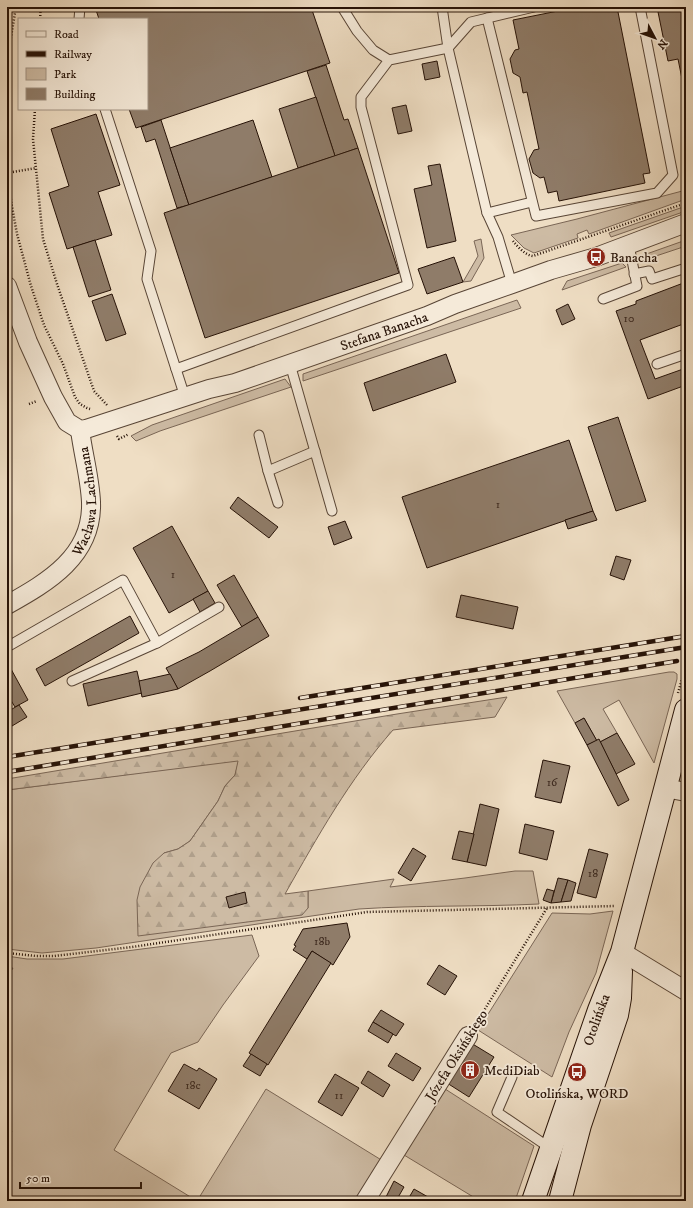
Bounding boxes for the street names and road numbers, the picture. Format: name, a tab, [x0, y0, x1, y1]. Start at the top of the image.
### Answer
street label: Stefana Banacha	[338, 308, 431, 356]
street label: Wacława Lachmana	[68, 445, 101, 560]
street label: Otolińska	[579, 991, 615, 1048]
street label: Józefa Oksińskiego	[420, 1006, 492, 1106]

